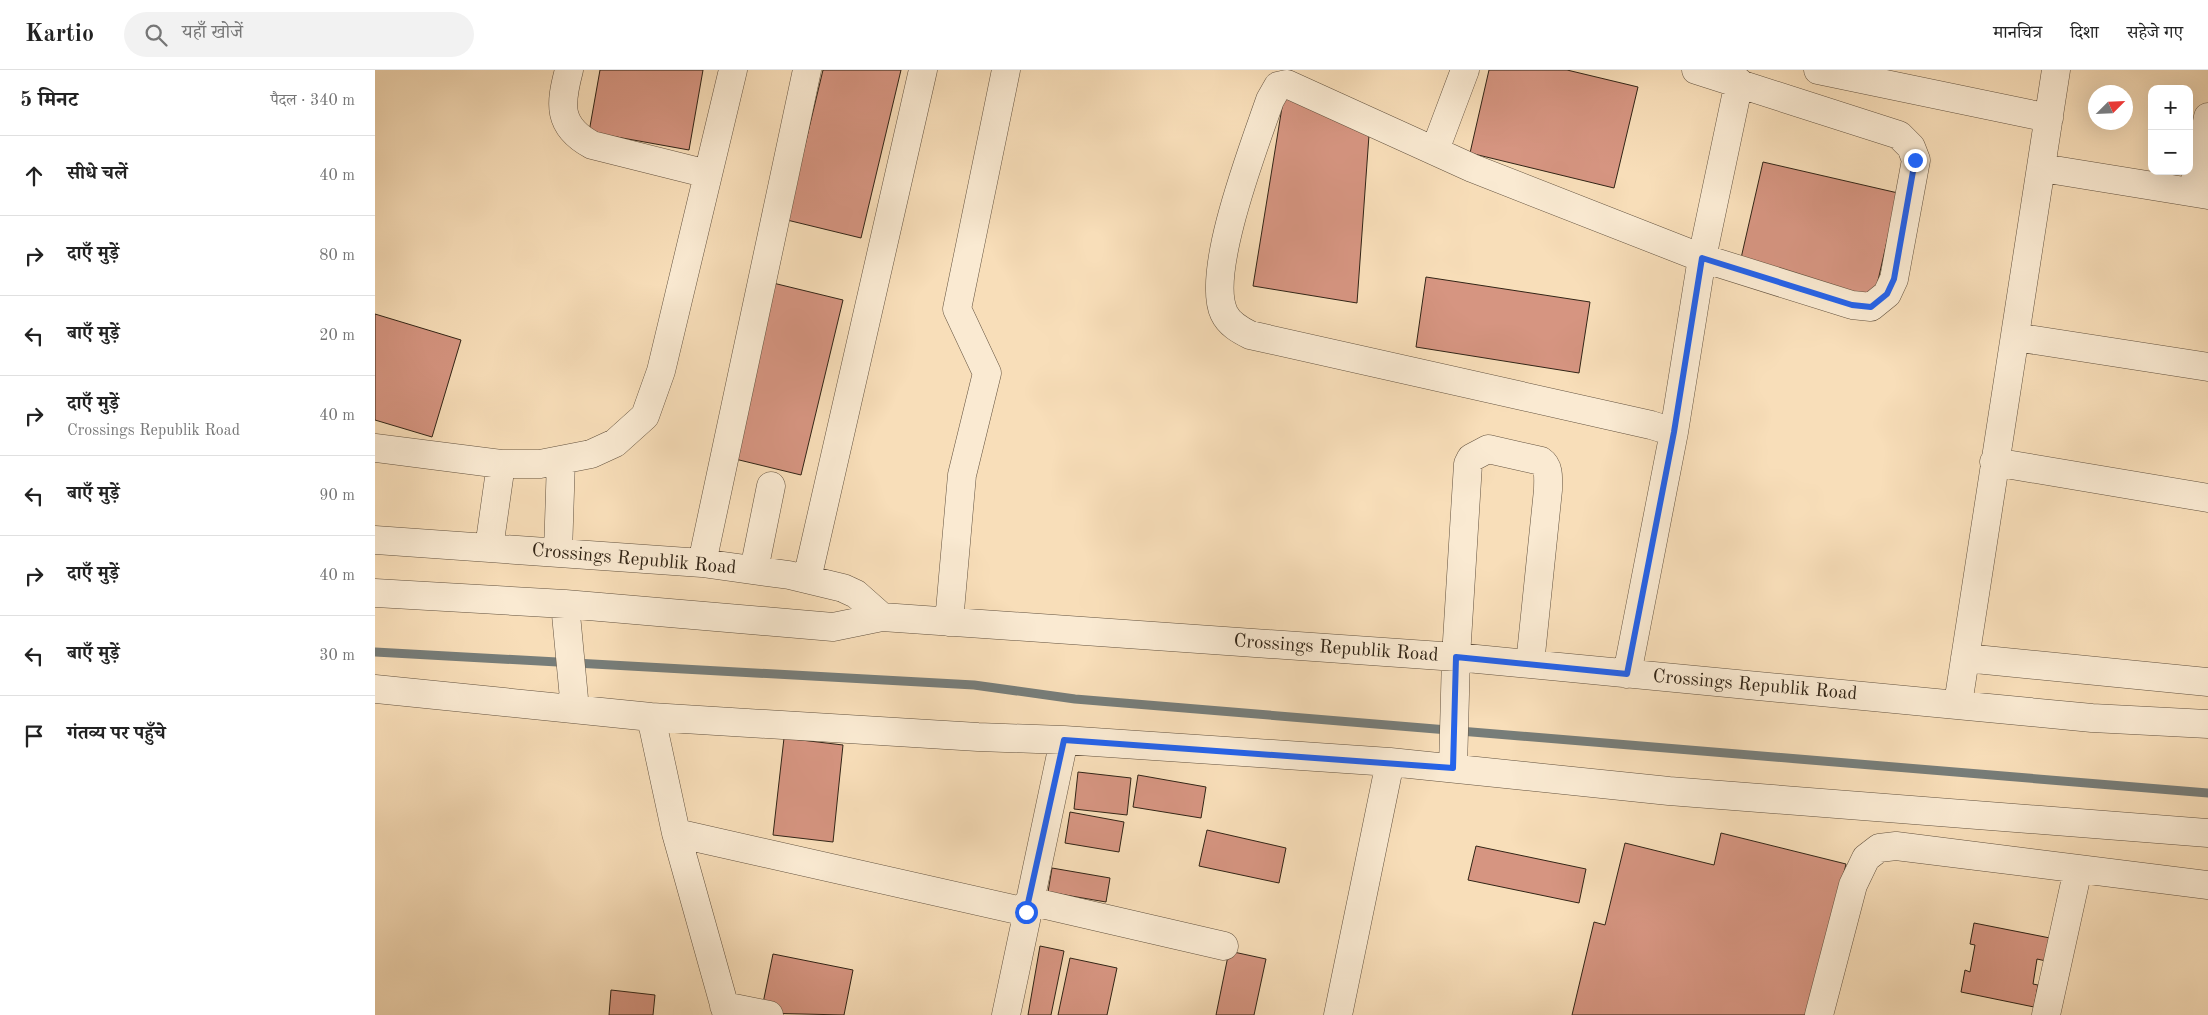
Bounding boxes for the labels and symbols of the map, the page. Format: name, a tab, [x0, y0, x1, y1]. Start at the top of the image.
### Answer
north arrow	[2088, 85, 2133, 130]
route end	[1904, 149, 1927, 172]
street label: Crossings Republik Road	[531, 542, 737, 578]
street label: Crossings Republik Road	[1233, 632, 1439, 666]
street label: Crossings Republik Road	[1652, 668, 1858, 704]
route start	[1015, 901, 1038, 924]

